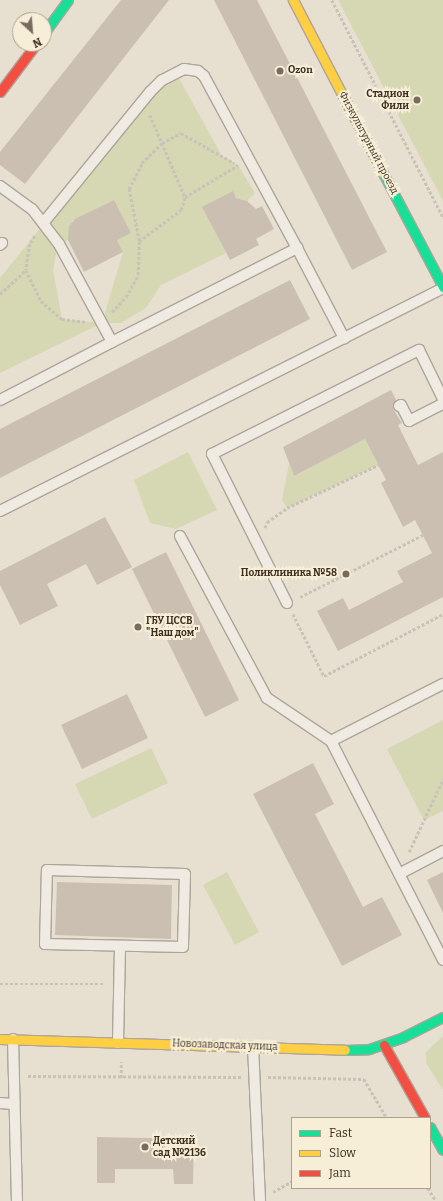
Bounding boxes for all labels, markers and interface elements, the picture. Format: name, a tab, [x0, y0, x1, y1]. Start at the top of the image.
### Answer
north arrow	[12, 12, 52, 52]
text: N	[30, 35, 44, 50]
place label: Ozon	[288, 65, 313, 77]
marker: Ozon	[275, 66, 285, 76]
place label: Стадион Фили	[366, 88, 409, 112]
street label: Физкультурный проезд	[336, 90, 400, 196]
marker: Стадион Фили	[412, 95, 422, 105]
place label: Поликлиника №58	[241, 568, 337, 580]
marker: Поликлиника №58	[340, 568, 352, 580]
place label: ГБУ ЦССВ "Наш дом"	[146, 615, 199, 638]
marker: ГБУ ЦССВ "Наш дом"	[133, 622, 143, 632]
street label: Новозаводская улица	[172, 1038, 278, 1054]
legend	[291, 1117, 431, 1189]
text: Fast	[329, 1126, 352, 1140]
place label: Детский сад №2136	[153, 1135, 206, 1158]
marker: Детский сад №2136	[140, 1142, 150, 1152]
text: Slow	[329, 1146, 356, 1160]
text: Jam	[329, 1166, 351, 1180]

